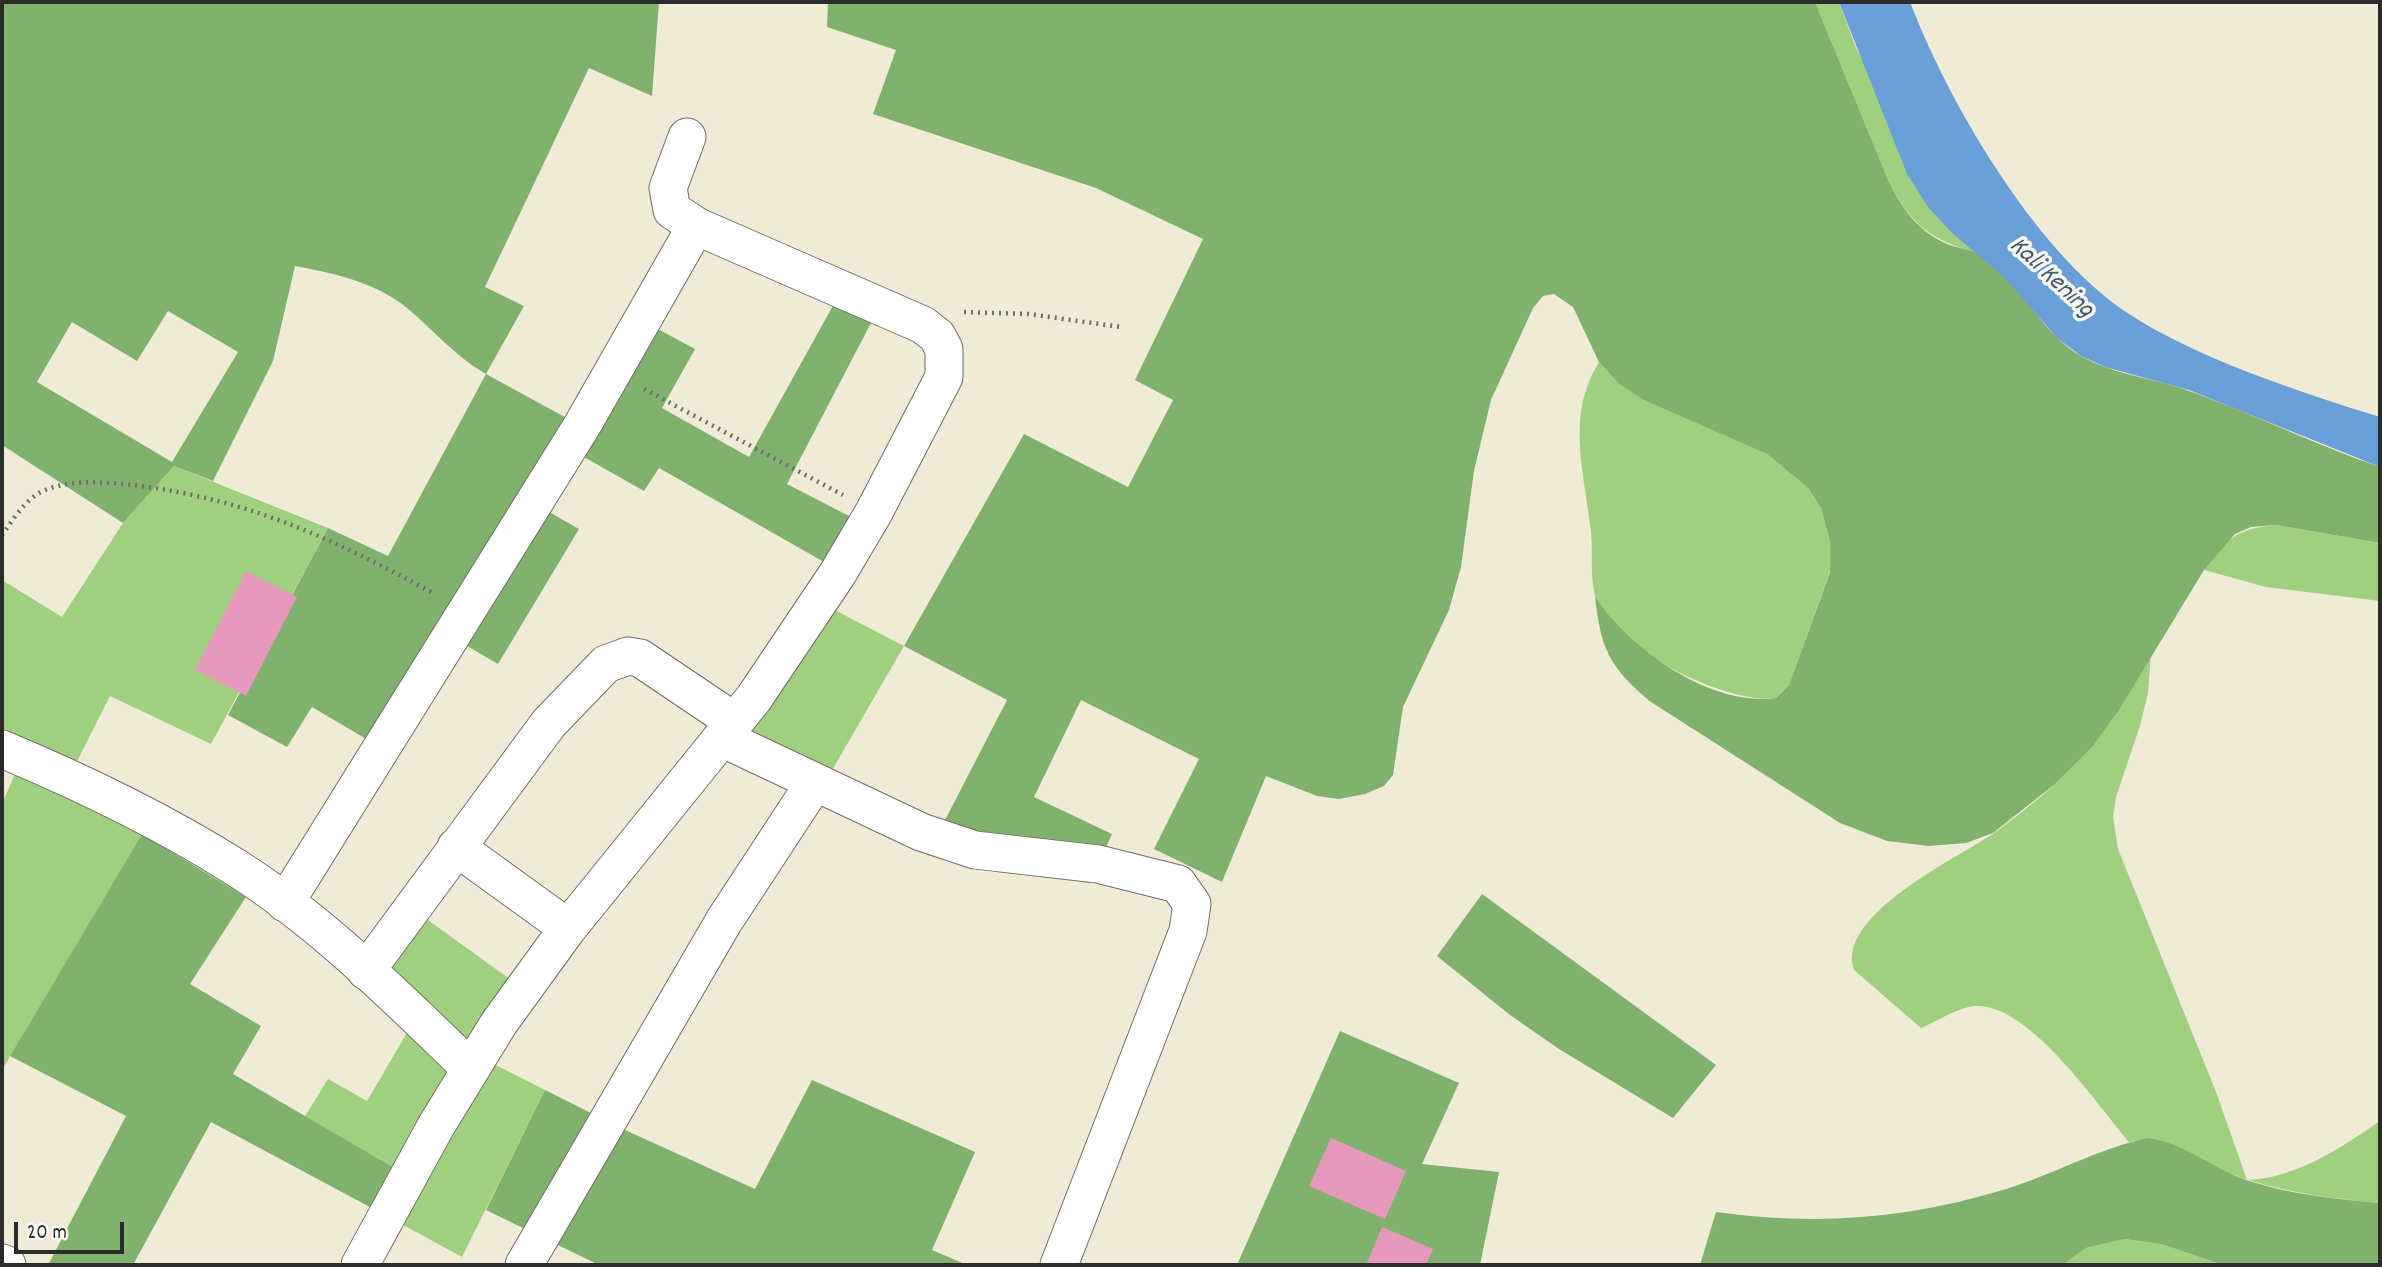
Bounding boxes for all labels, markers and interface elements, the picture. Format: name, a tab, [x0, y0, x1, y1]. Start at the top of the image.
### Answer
water label: Kali Kening	[2001, 232, 2099, 326]
scale bar	[18, 1208, 128, 1252]
text: 20 m	[27, 1219, 67, 1249]

